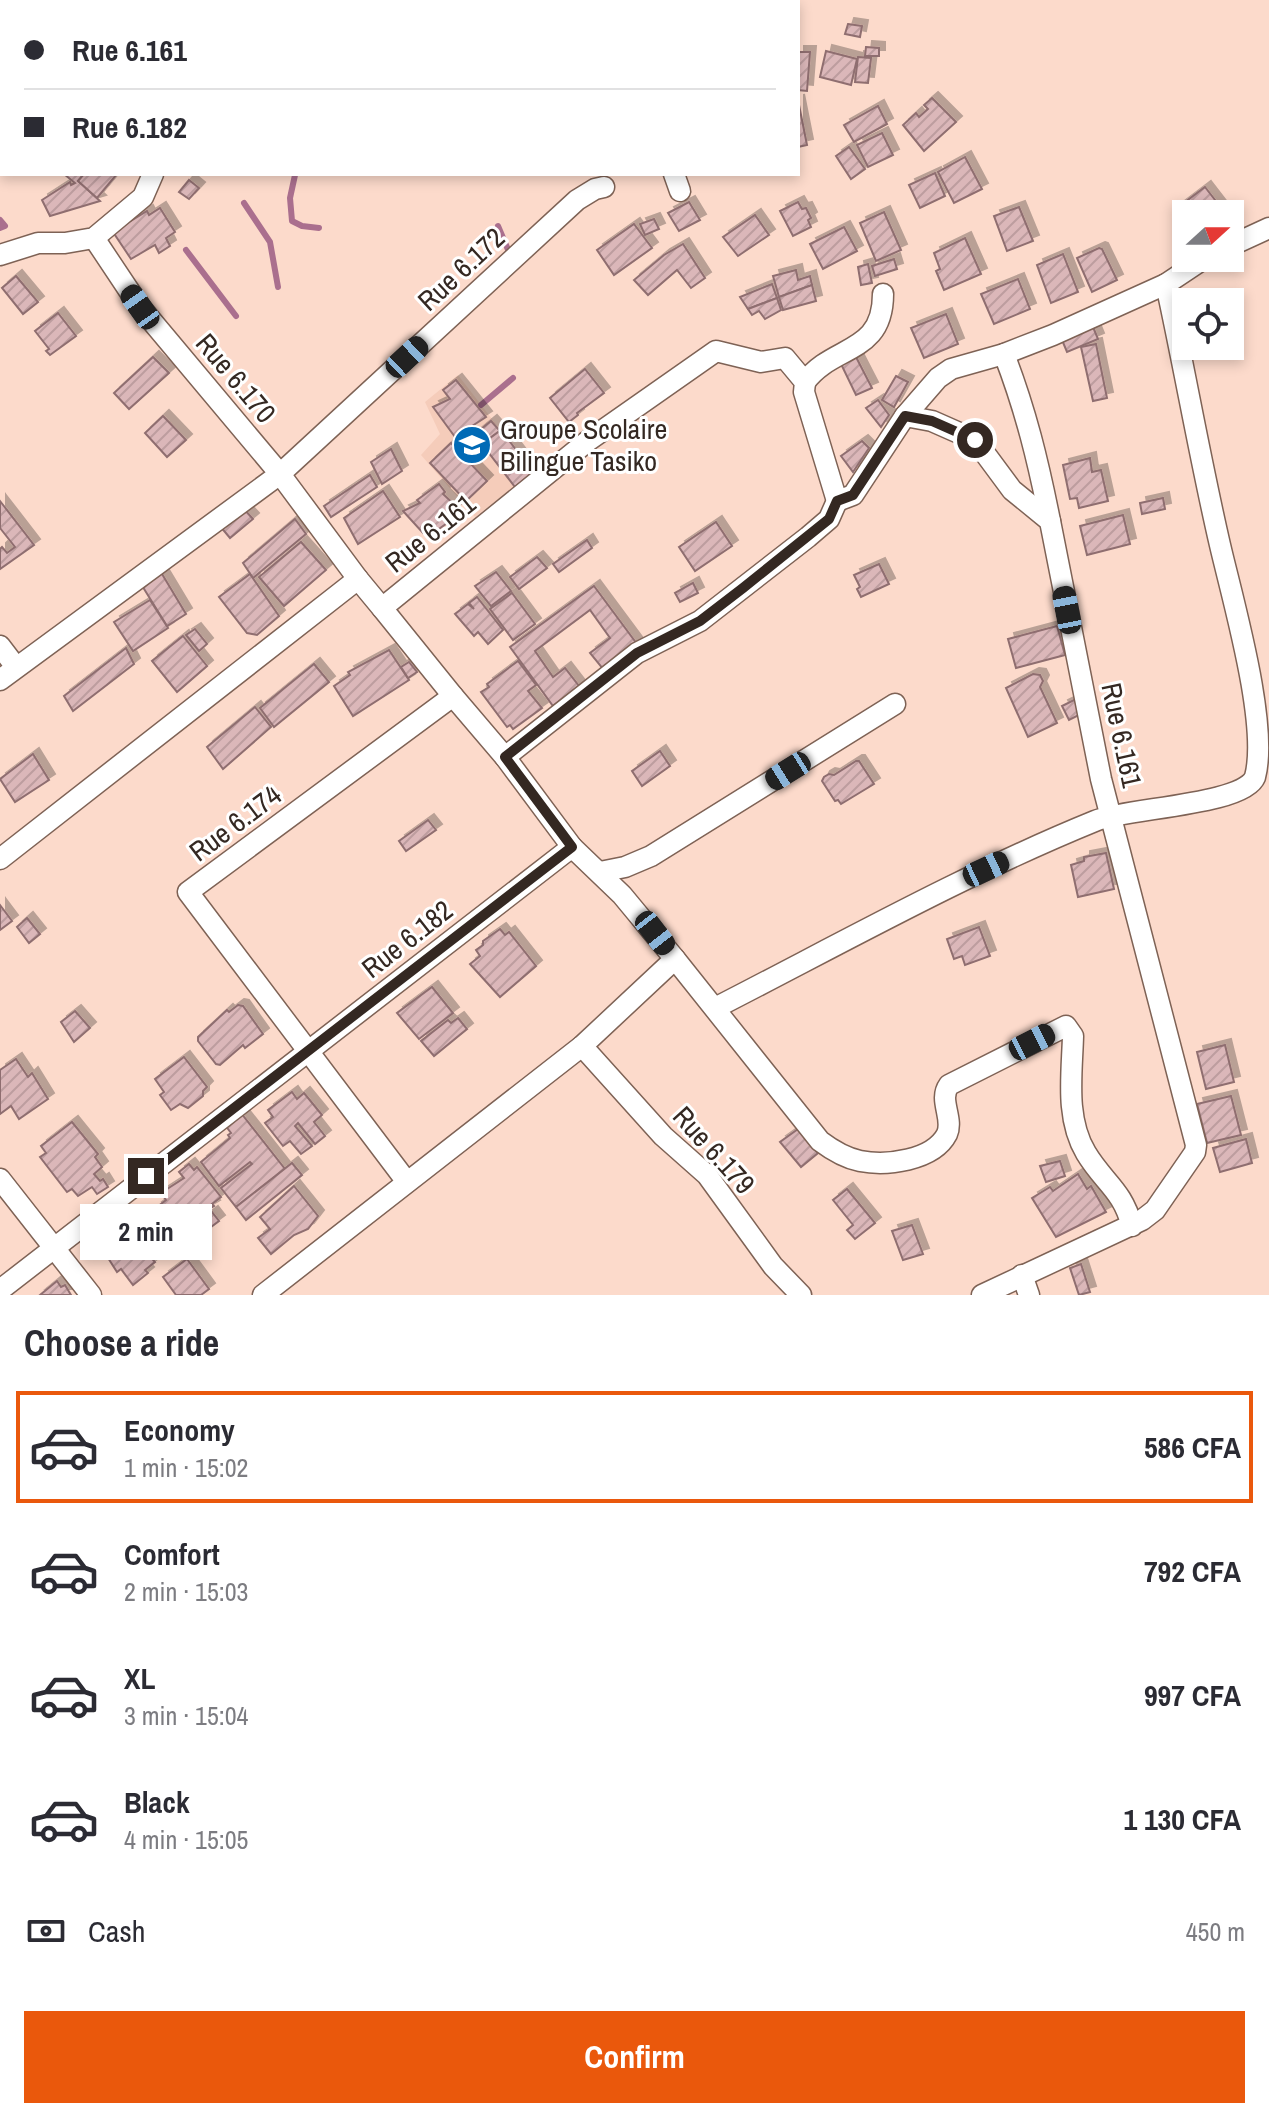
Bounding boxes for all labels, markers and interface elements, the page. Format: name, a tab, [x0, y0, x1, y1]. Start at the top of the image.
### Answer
text: Rue 6.161	[72, 30, 187, 70]
text: Rue 6.182	[72, 107, 187, 147]
north arrow	[1172, 200, 1244, 272]
map controls	[1172, 200, 1244, 360]
street label: Rue 6.172	[409, 219, 513, 319]
car	[116, 280, 164, 334]
button: locate	[1172, 288, 1244, 360]
street label: Rue 6.170	[187, 325, 285, 431]
car	[381, 332, 433, 382]
place label: Groupe Scolaire Bilingue Tasiko	[500, 410, 667, 480]
route start	[957, 422, 993, 458]
school or university icon: Groupe Scolaire Bilingue Tasiko	[451, 424, 493, 466]
street label: Rue 6.161	[377, 485, 483, 581]
car	[1051, 584, 1083, 636]
street label: Rue 6.161	[1092, 679, 1152, 791]
car	[761, 748, 815, 794]
street label: Rue 6.174	[181, 776, 289, 870]
car	[959, 848, 1013, 890]
street label: Rue 6.182	[354, 891, 460, 987]
car	[631, 907, 679, 959]
car	[1005, 1020, 1059, 1064]
street label: Rue 6.179	[664, 1098, 764, 1202]
route end	[128, 1158, 164, 1194]
callout: 2 min	[80, 1204, 212, 1260]
text: 2 min	[118, 1214, 174, 1249]
text: Choose a ride	[24, 1319, 219, 1367]
text: Economy	[124, 1410, 235, 1450]
icon: car	[28, 1411, 100, 1483]
text: 586 CFA	[1144, 1427, 1241, 1467]
text: 1 min · 15:02	[124, 1450, 248, 1485]
text: Comfort	[124, 1534, 220, 1574]
icon: car	[28, 1535, 100, 1607]
text: 792 CFA	[1144, 1551, 1241, 1591]
text: 2 min · 15:03	[124, 1574, 248, 1609]
text: XL	[124, 1658, 155, 1698]
icon: car	[28, 1659, 100, 1731]
text: 997 CFA	[1144, 1675, 1241, 1715]
text: 3 min · 15:04	[124, 1698, 248, 1733]
text: Black	[124, 1782, 190, 1822]
icon: car	[28, 1783, 100, 1855]
text: 1 130 CFA	[1123, 1799, 1241, 1839]
text: 4 min · 15:05	[124, 1822, 248, 1857]
icon: cash	[24, 1909, 68, 1953]
text: Cash	[88, 1911, 145, 1951]
text: 450 m	[1186, 1914, 1245, 1949]
button: Confirm	[24, 2011, 1245, 2103]

